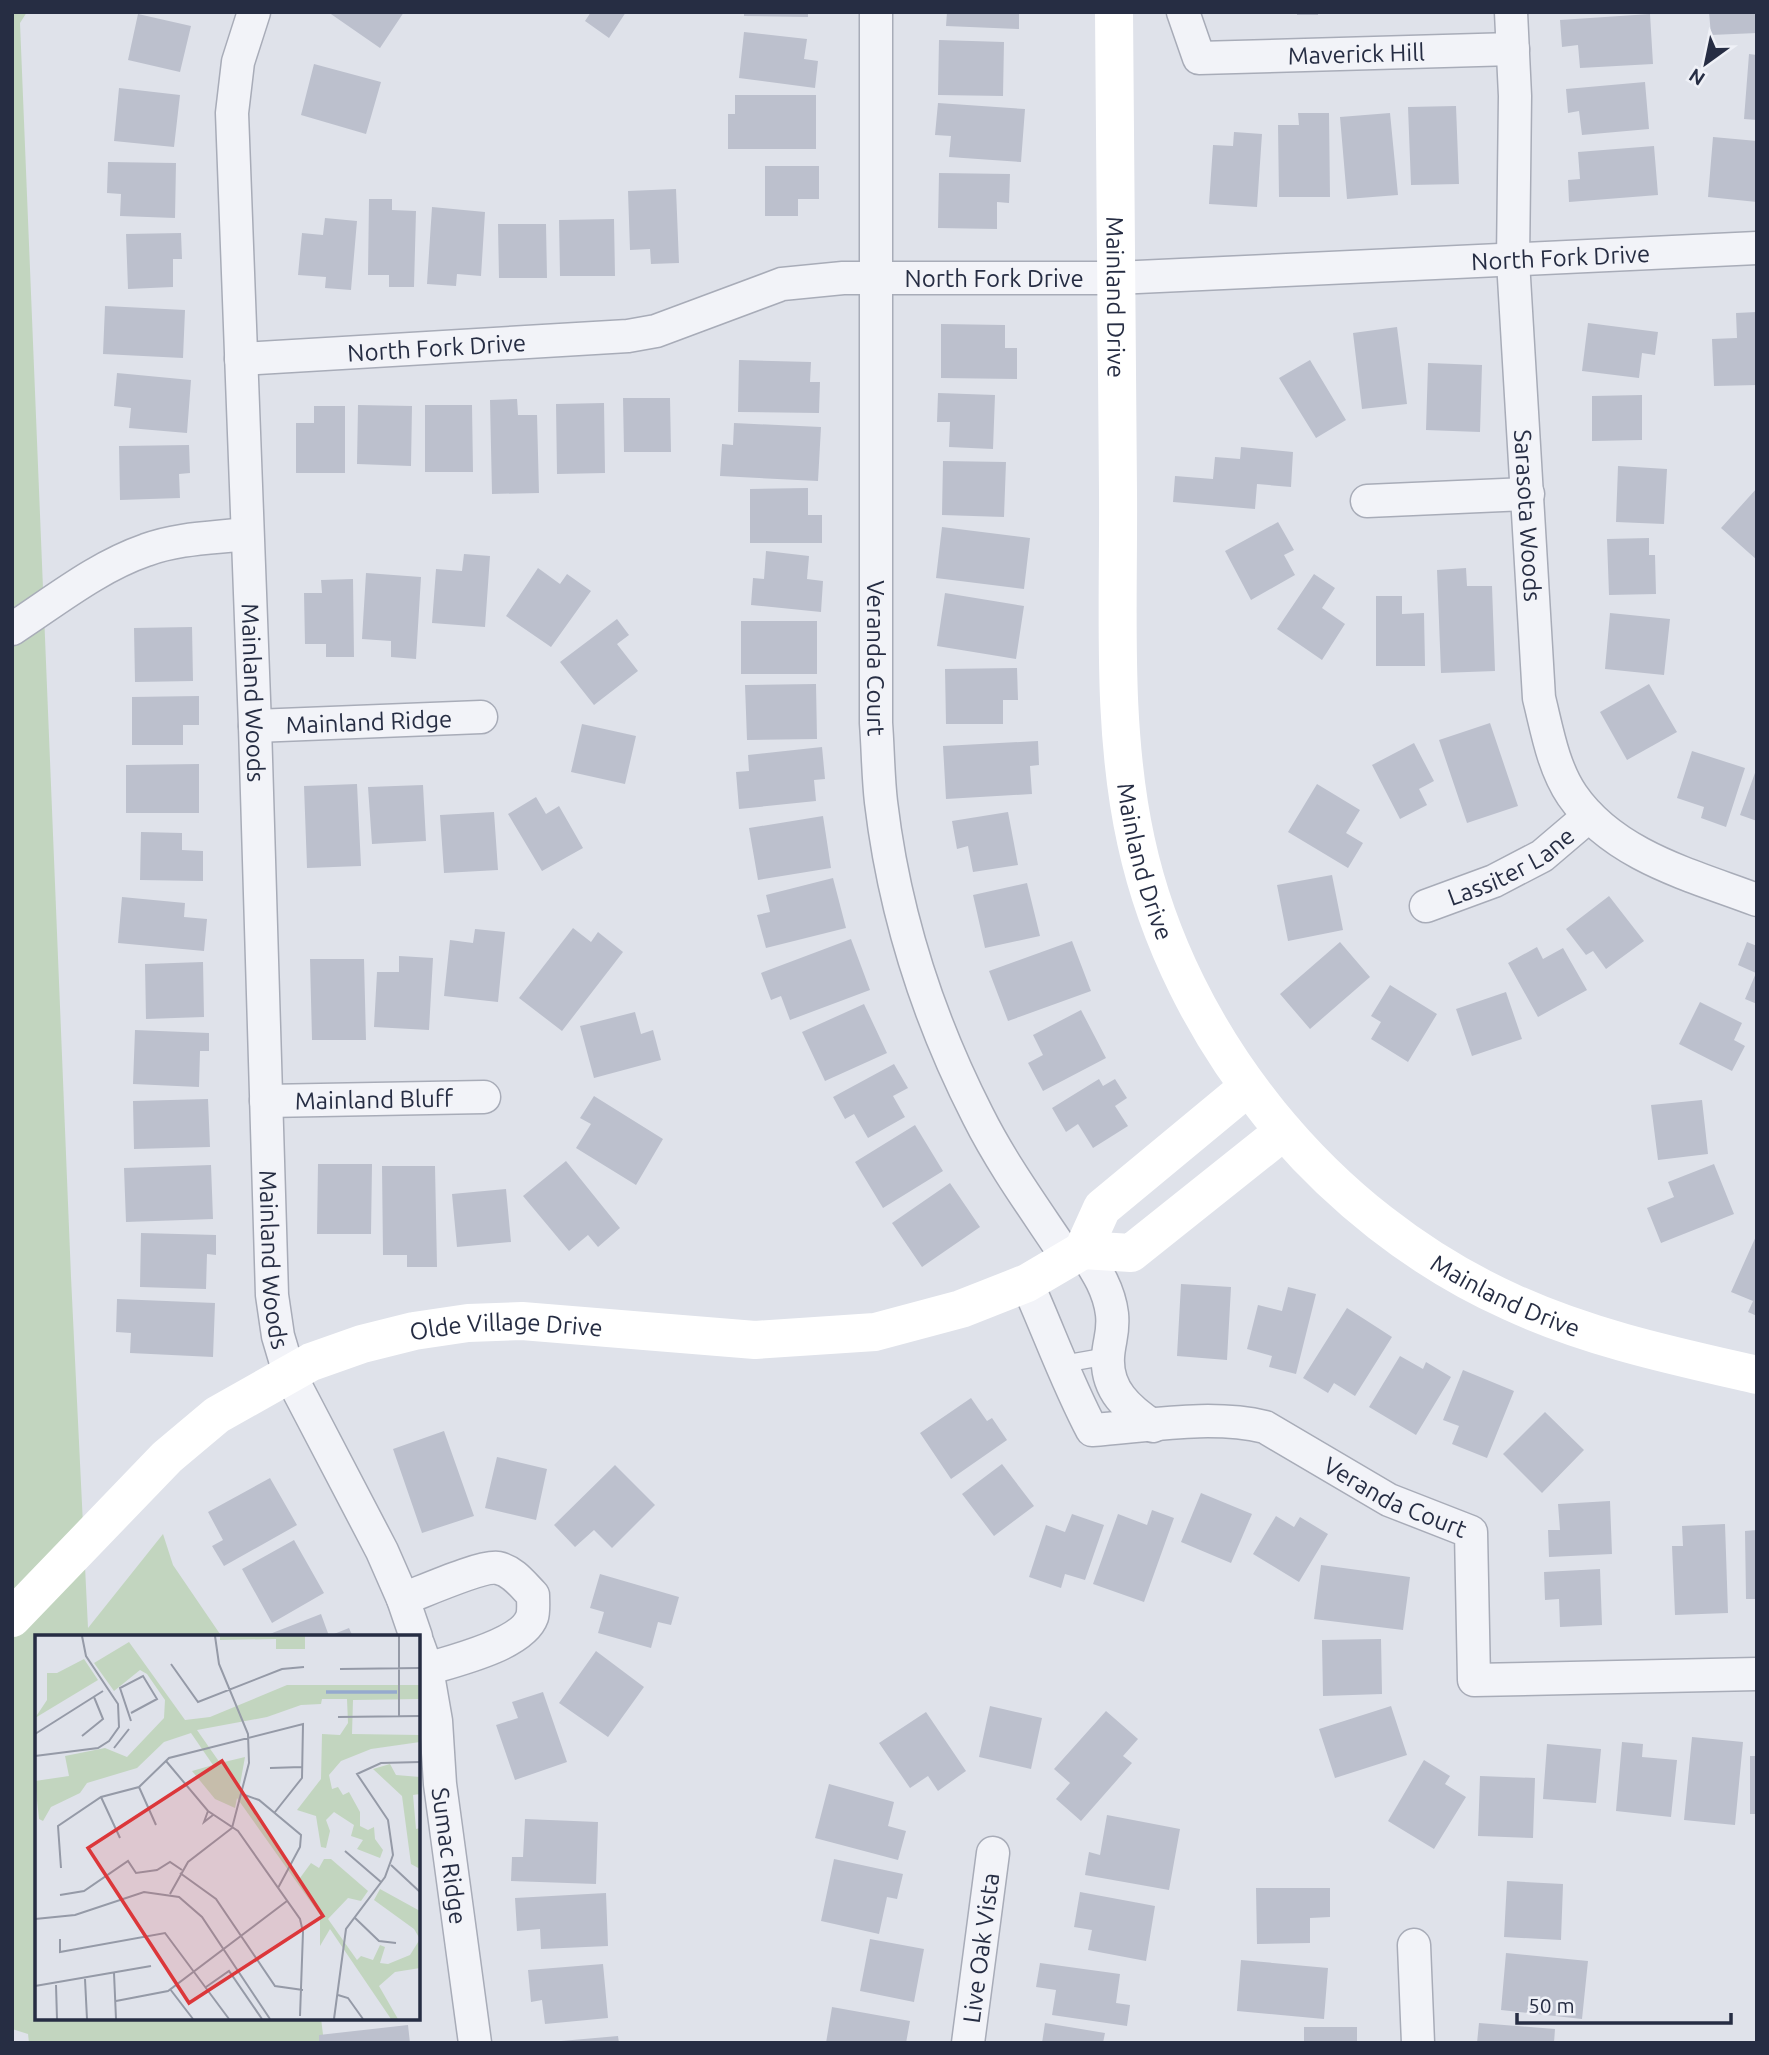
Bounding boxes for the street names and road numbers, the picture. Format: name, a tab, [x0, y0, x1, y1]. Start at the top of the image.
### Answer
street label: Maverick Hill	[1287, 38, 1425, 69]
street label: Mainland Drive	[1102, 216, 1130, 378]
street label: North Fork Drive	[1471, 240, 1651, 275]
street label: North Fork Drive	[905, 265, 1084, 292]
street label: North Fork Drive	[346, 329, 527, 366]
street label: Sarasota Woods	[1510, 429, 1547, 602]
street label: Veranda Court	[863, 580, 890, 737]
street label: Mainland Woods	[237, 603, 270, 783]
street label: Mainland Ridge	[285, 705, 453, 738]
street label: Mainland Drive	[1113, 781, 1179, 944]
street label: Lassiter Lane	[1444, 821, 1579, 910]
street label: Mainland Bluff	[295, 1084, 454, 1114]
street label: Mainland Woods	[255, 1170, 295, 1352]
street label: Mainland Drive	[1426, 1249, 1584, 1342]
street label: Olde Village Drive	[408, 1307, 604, 1345]
street label: Veranda Court	[1319, 1451, 1471, 1543]
street label: Sumac Ridge	[427, 1786, 472, 1926]
street label: Live Oak Vista	[957, 1871, 1004, 2024]

